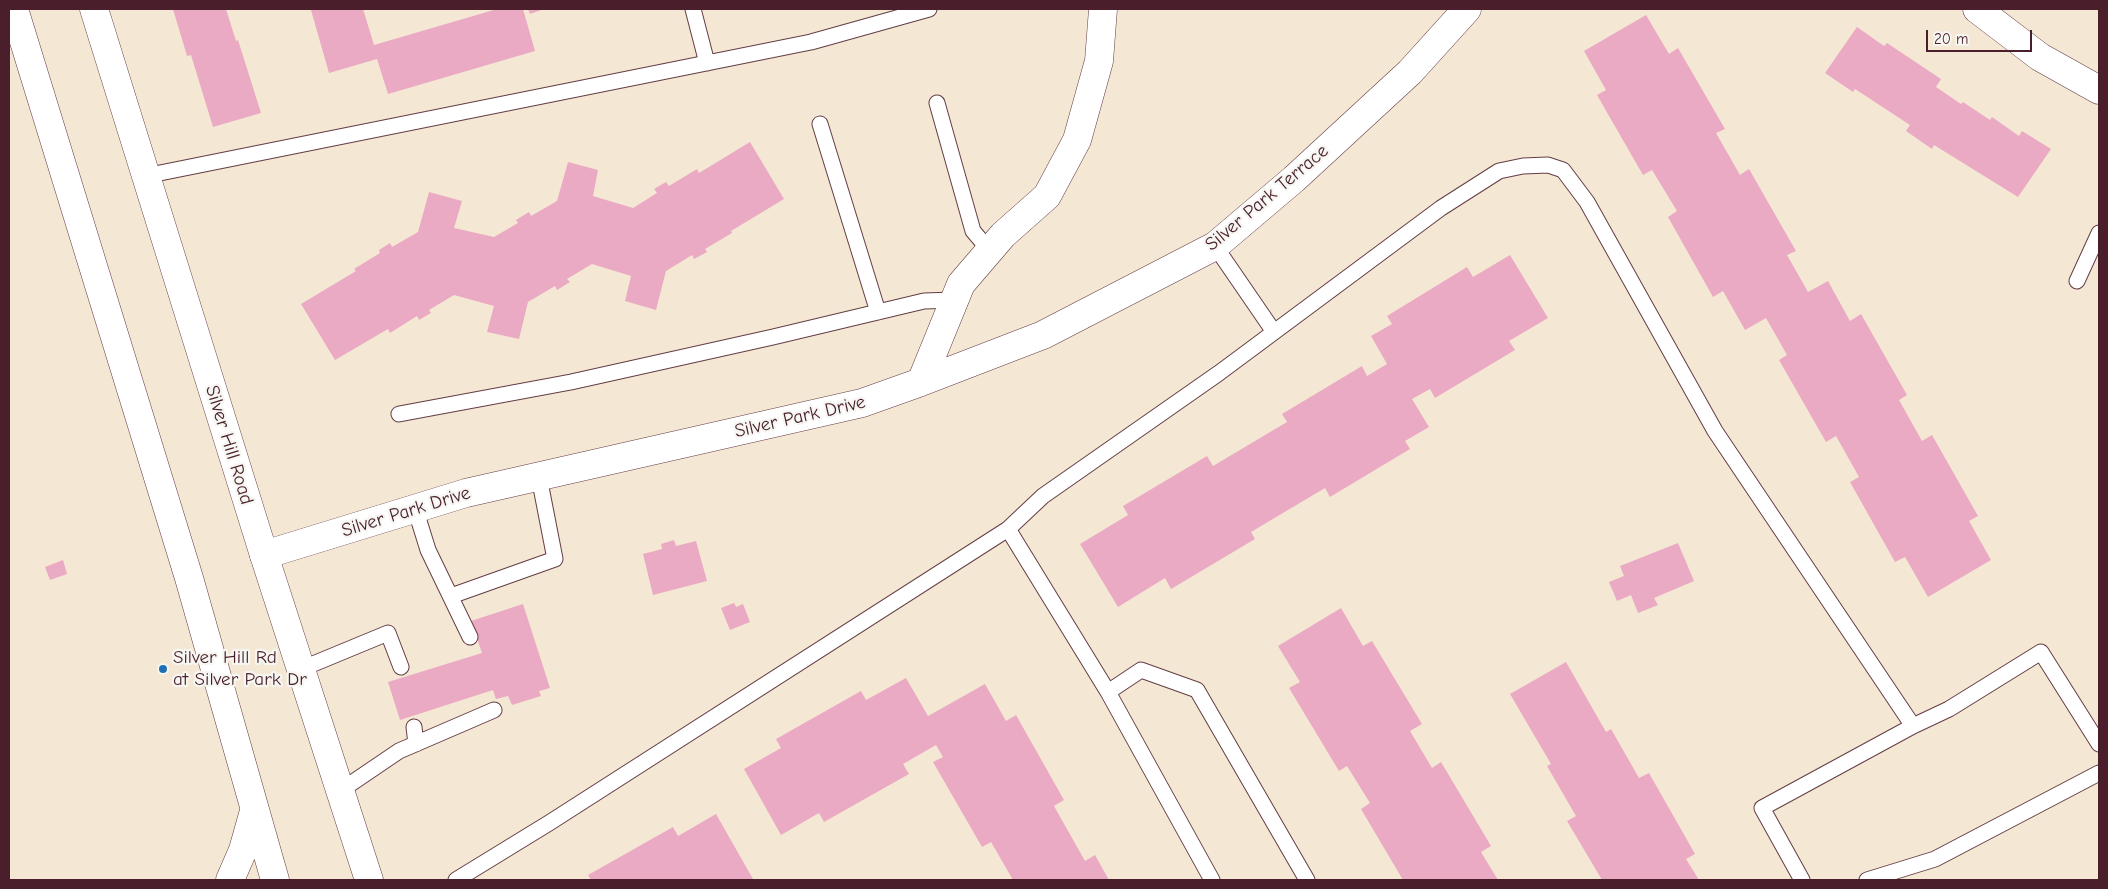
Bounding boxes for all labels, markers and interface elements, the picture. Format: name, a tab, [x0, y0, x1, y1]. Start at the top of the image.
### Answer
scale bar	[1928, 20, 2034, 52]
text: 20 m	[1934, 30, 1968, 48]
street label: Silver Park Terrace	[1201, 140, 1333, 256]
street label: Silver Hill Road	[200, 383, 258, 507]
street label: Silver Park Drive	[732, 391, 868, 443]
street label: Silver Park Drive	[339, 482, 473, 542]
place label: Silver Hill Rd at Silver Park Dr	[173, 647, 307, 691]
marker: Silver Hill Rd at Silver Park Dr	[157, 663, 169, 675]

